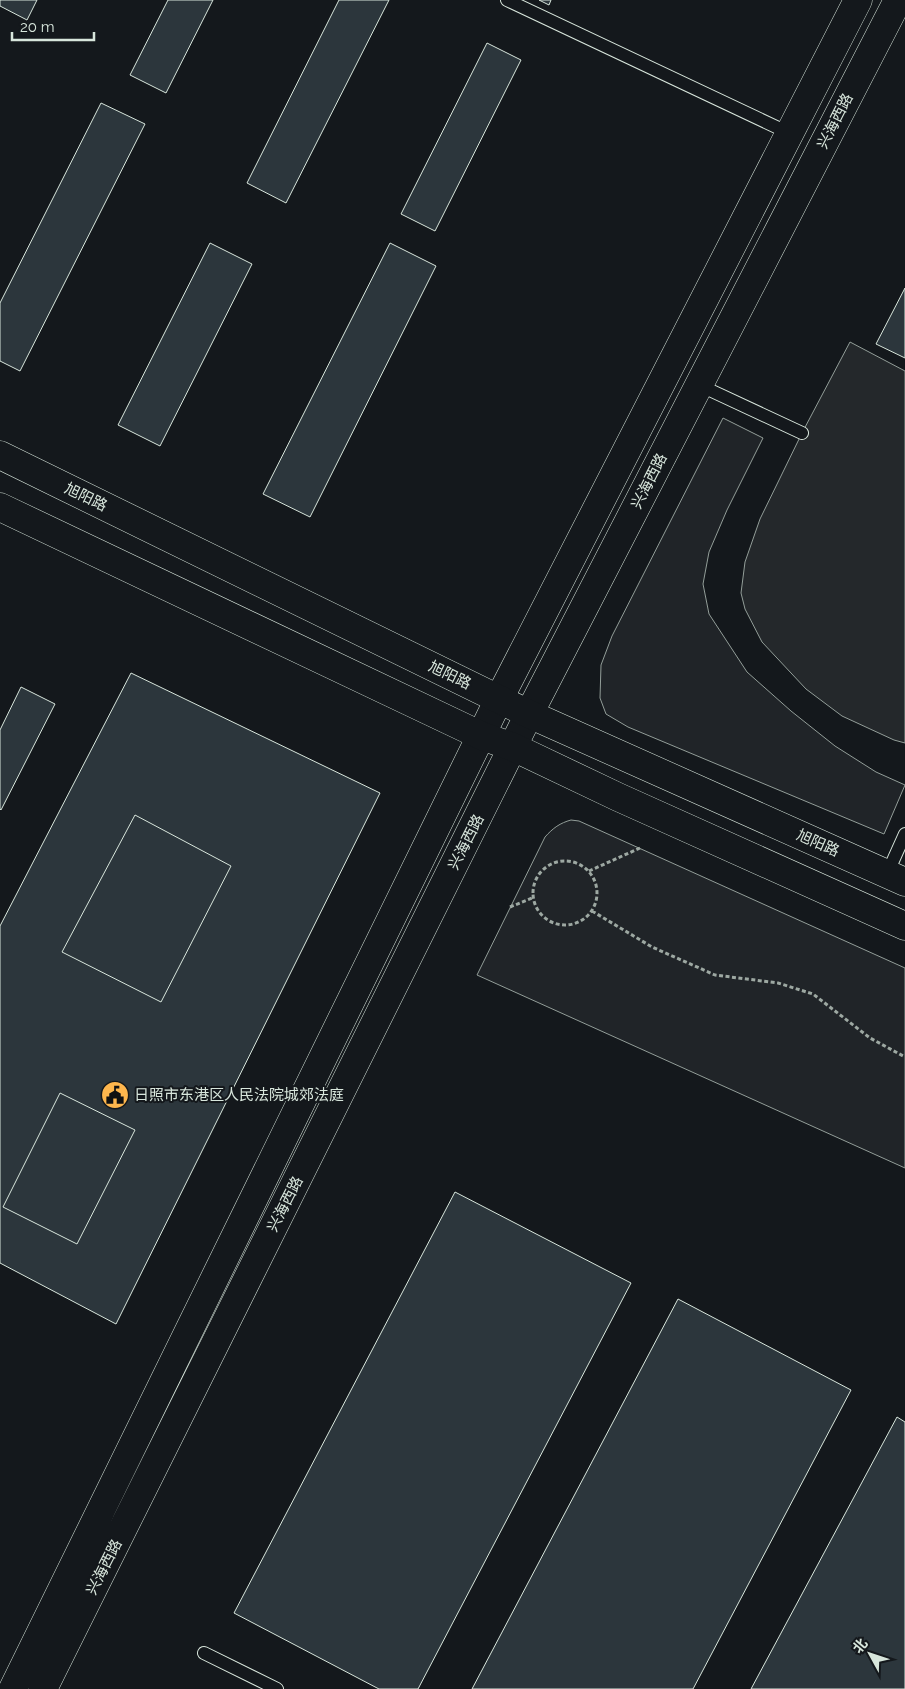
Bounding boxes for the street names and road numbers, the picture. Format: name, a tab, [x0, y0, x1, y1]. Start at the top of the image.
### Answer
street label: 兴海西路	[813, 90, 857, 152]
street label: 兴海西路	[627, 450, 671, 512]
street label: 旭阳路	[62, 479, 110, 515]
street label: 旭阳路	[426, 657, 474, 693]
street label: 兴海西路	[444, 811, 488, 873]
street label: 旭阳路	[794, 826, 842, 860]
street label: 兴海西路	[263, 1173, 307, 1235]
street label: 兴海西路	[82, 1536, 126, 1598]

